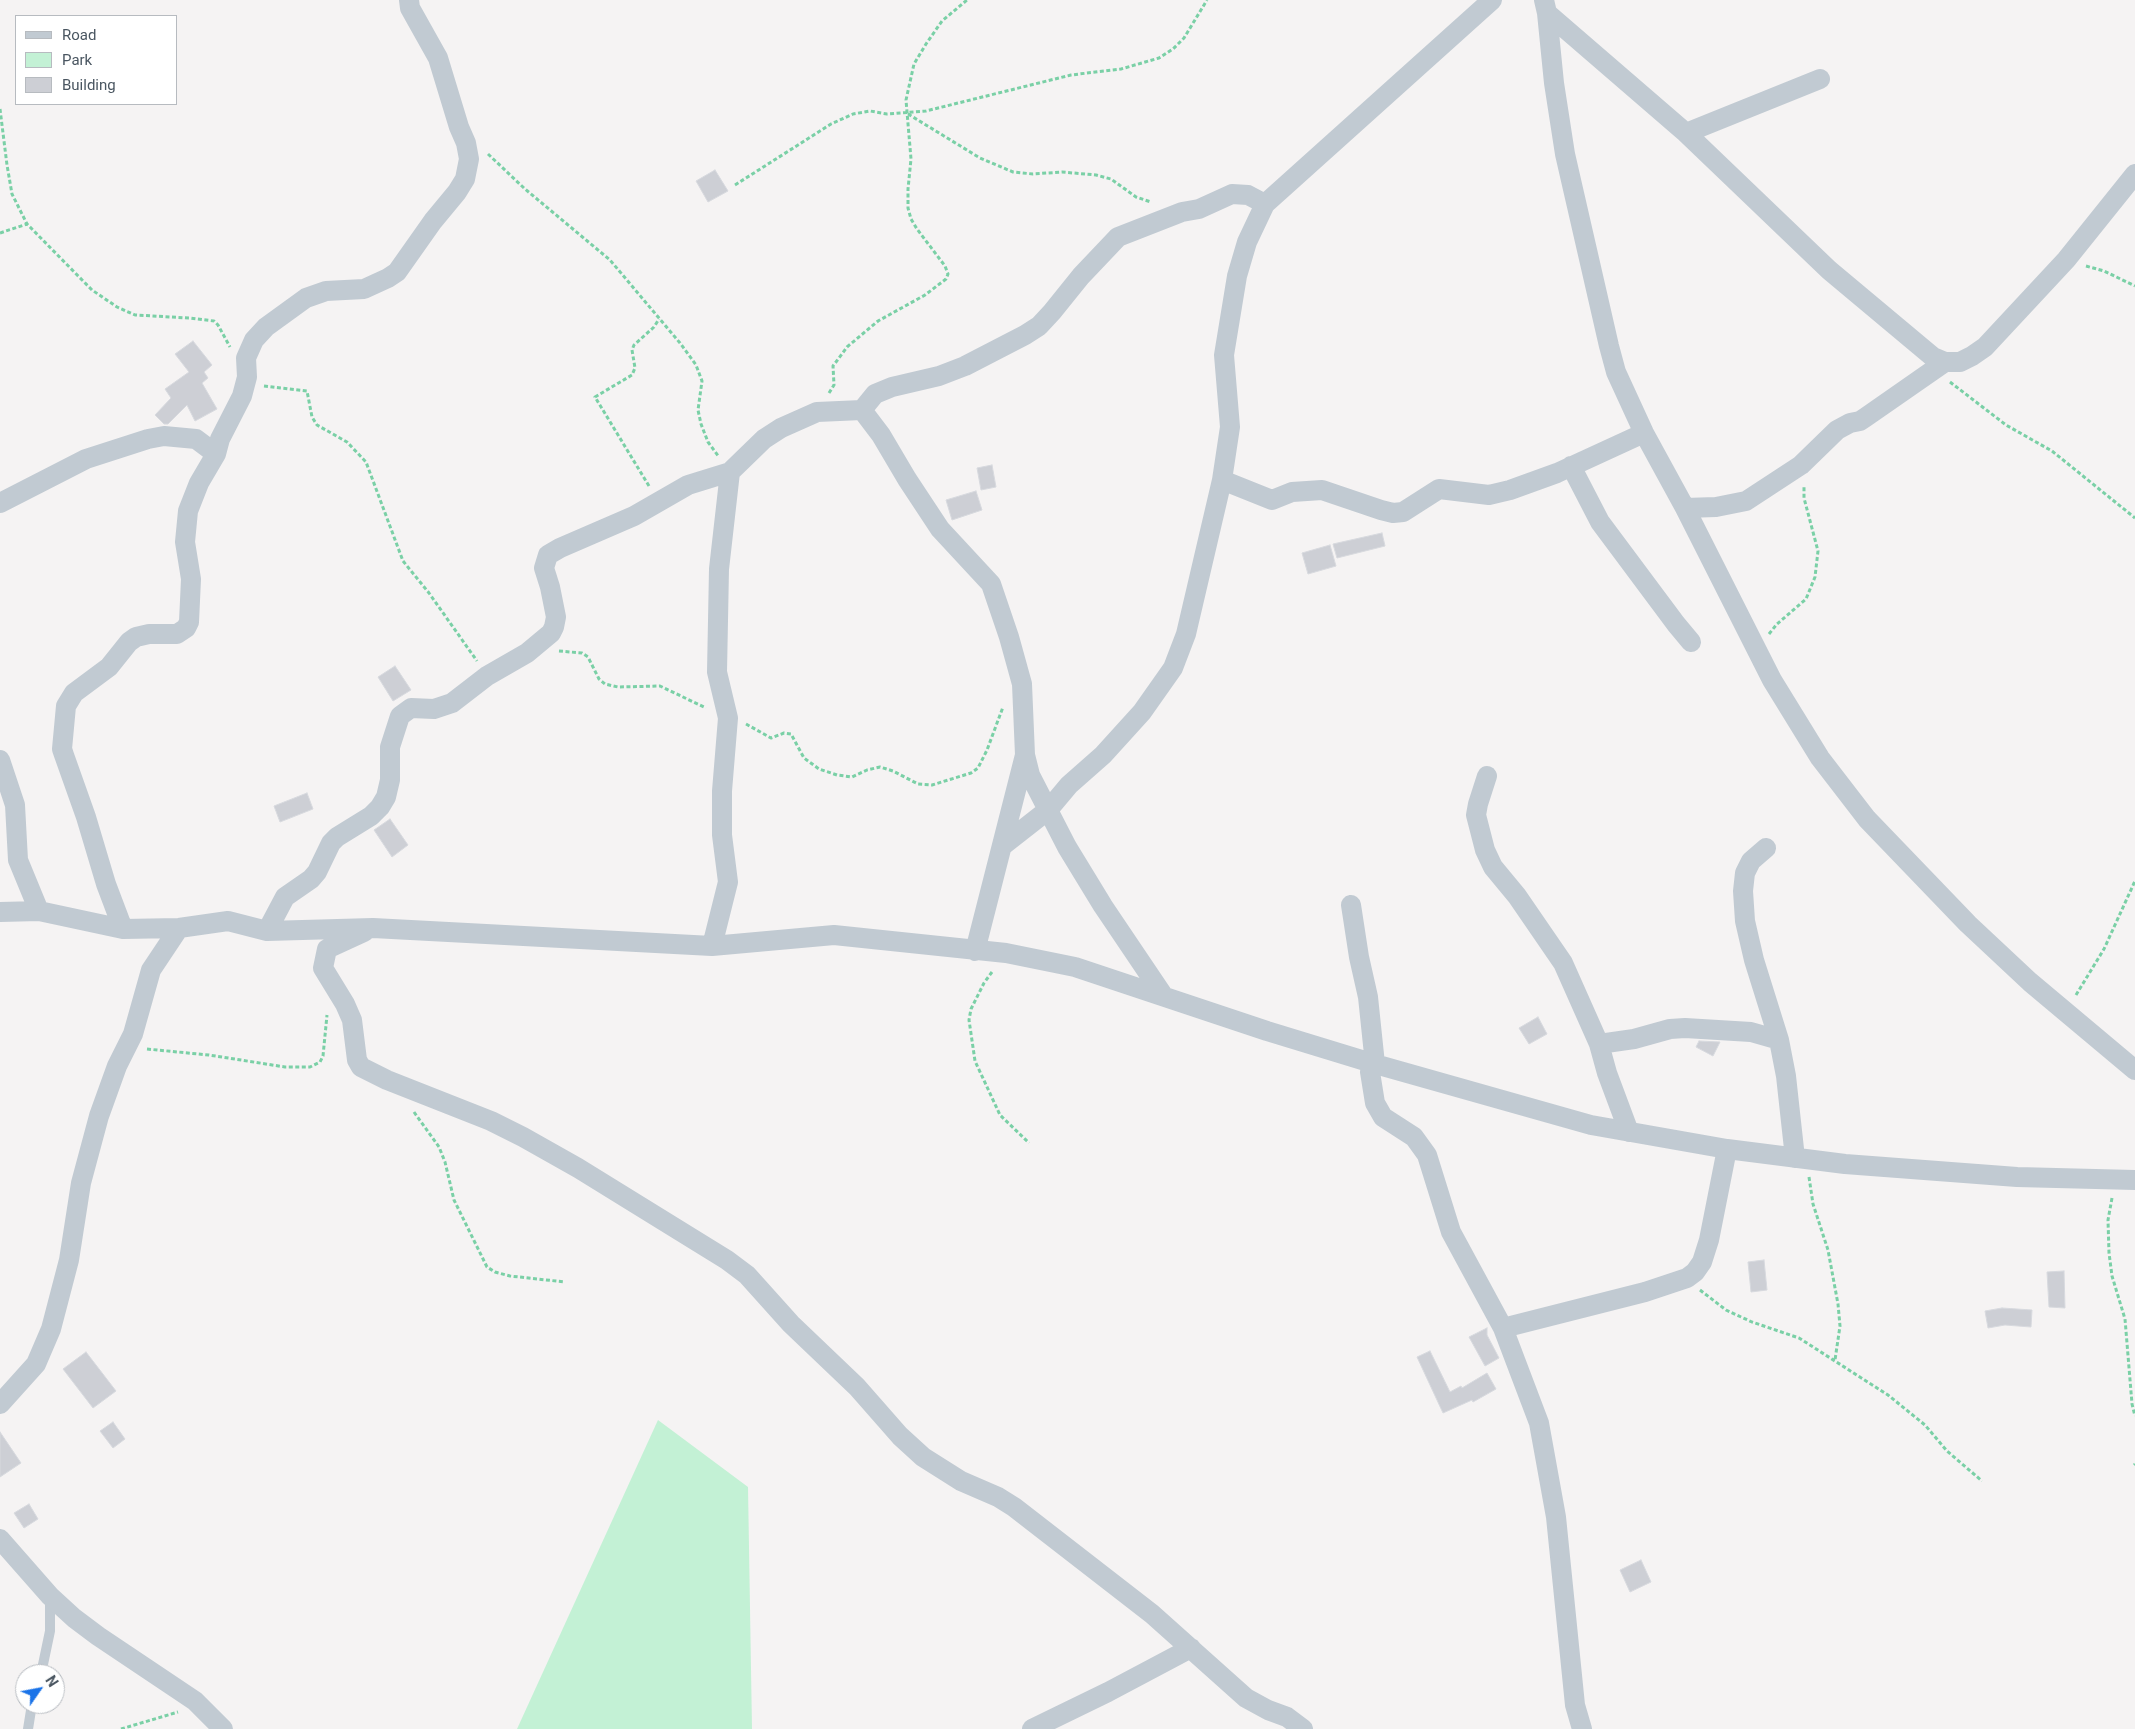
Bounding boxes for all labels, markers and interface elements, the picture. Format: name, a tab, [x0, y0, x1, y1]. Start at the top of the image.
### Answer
legend	[15, 15, 178, 105]
text: Road	[62, 26, 96, 44]
text: Park	[62, 51, 92, 69]
text: Building	[62, 76, 116, 94]
north arrow	[15, 1664, 65, 1714]
text: N	[42, 1673, 61, 1690]

